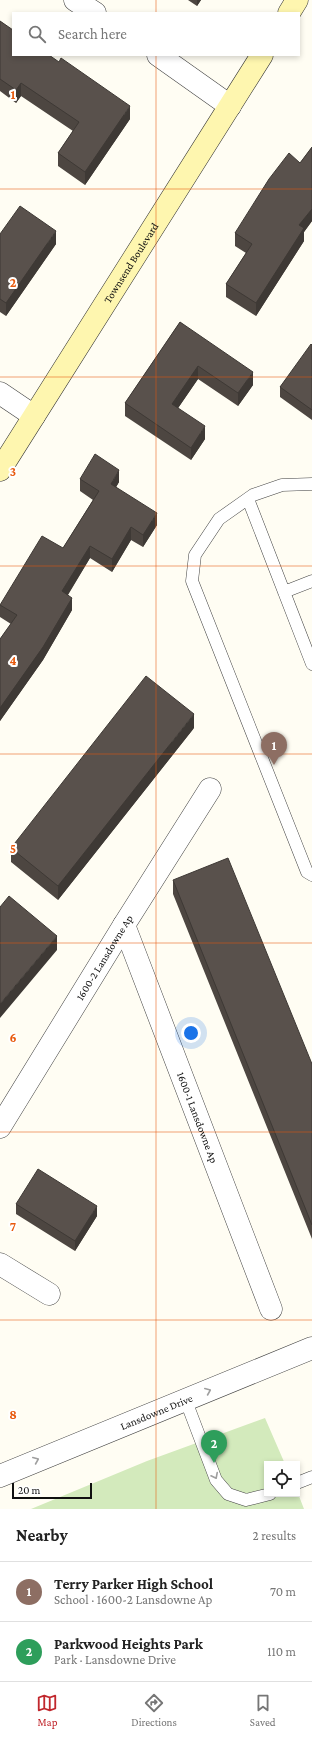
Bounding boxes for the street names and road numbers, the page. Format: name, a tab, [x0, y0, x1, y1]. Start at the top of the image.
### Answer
street label: Townsend Boulevard	[101, 220, 161, 305]
street label: 1600-2 Lansdowne Ap	[73, 912, 136, 1002]
street label: 1600-1 Lansdowne Ap	[175, 1070, 221, 1165]
street label: Lansdowne Drive	[118, 1392, 194, 1432]

